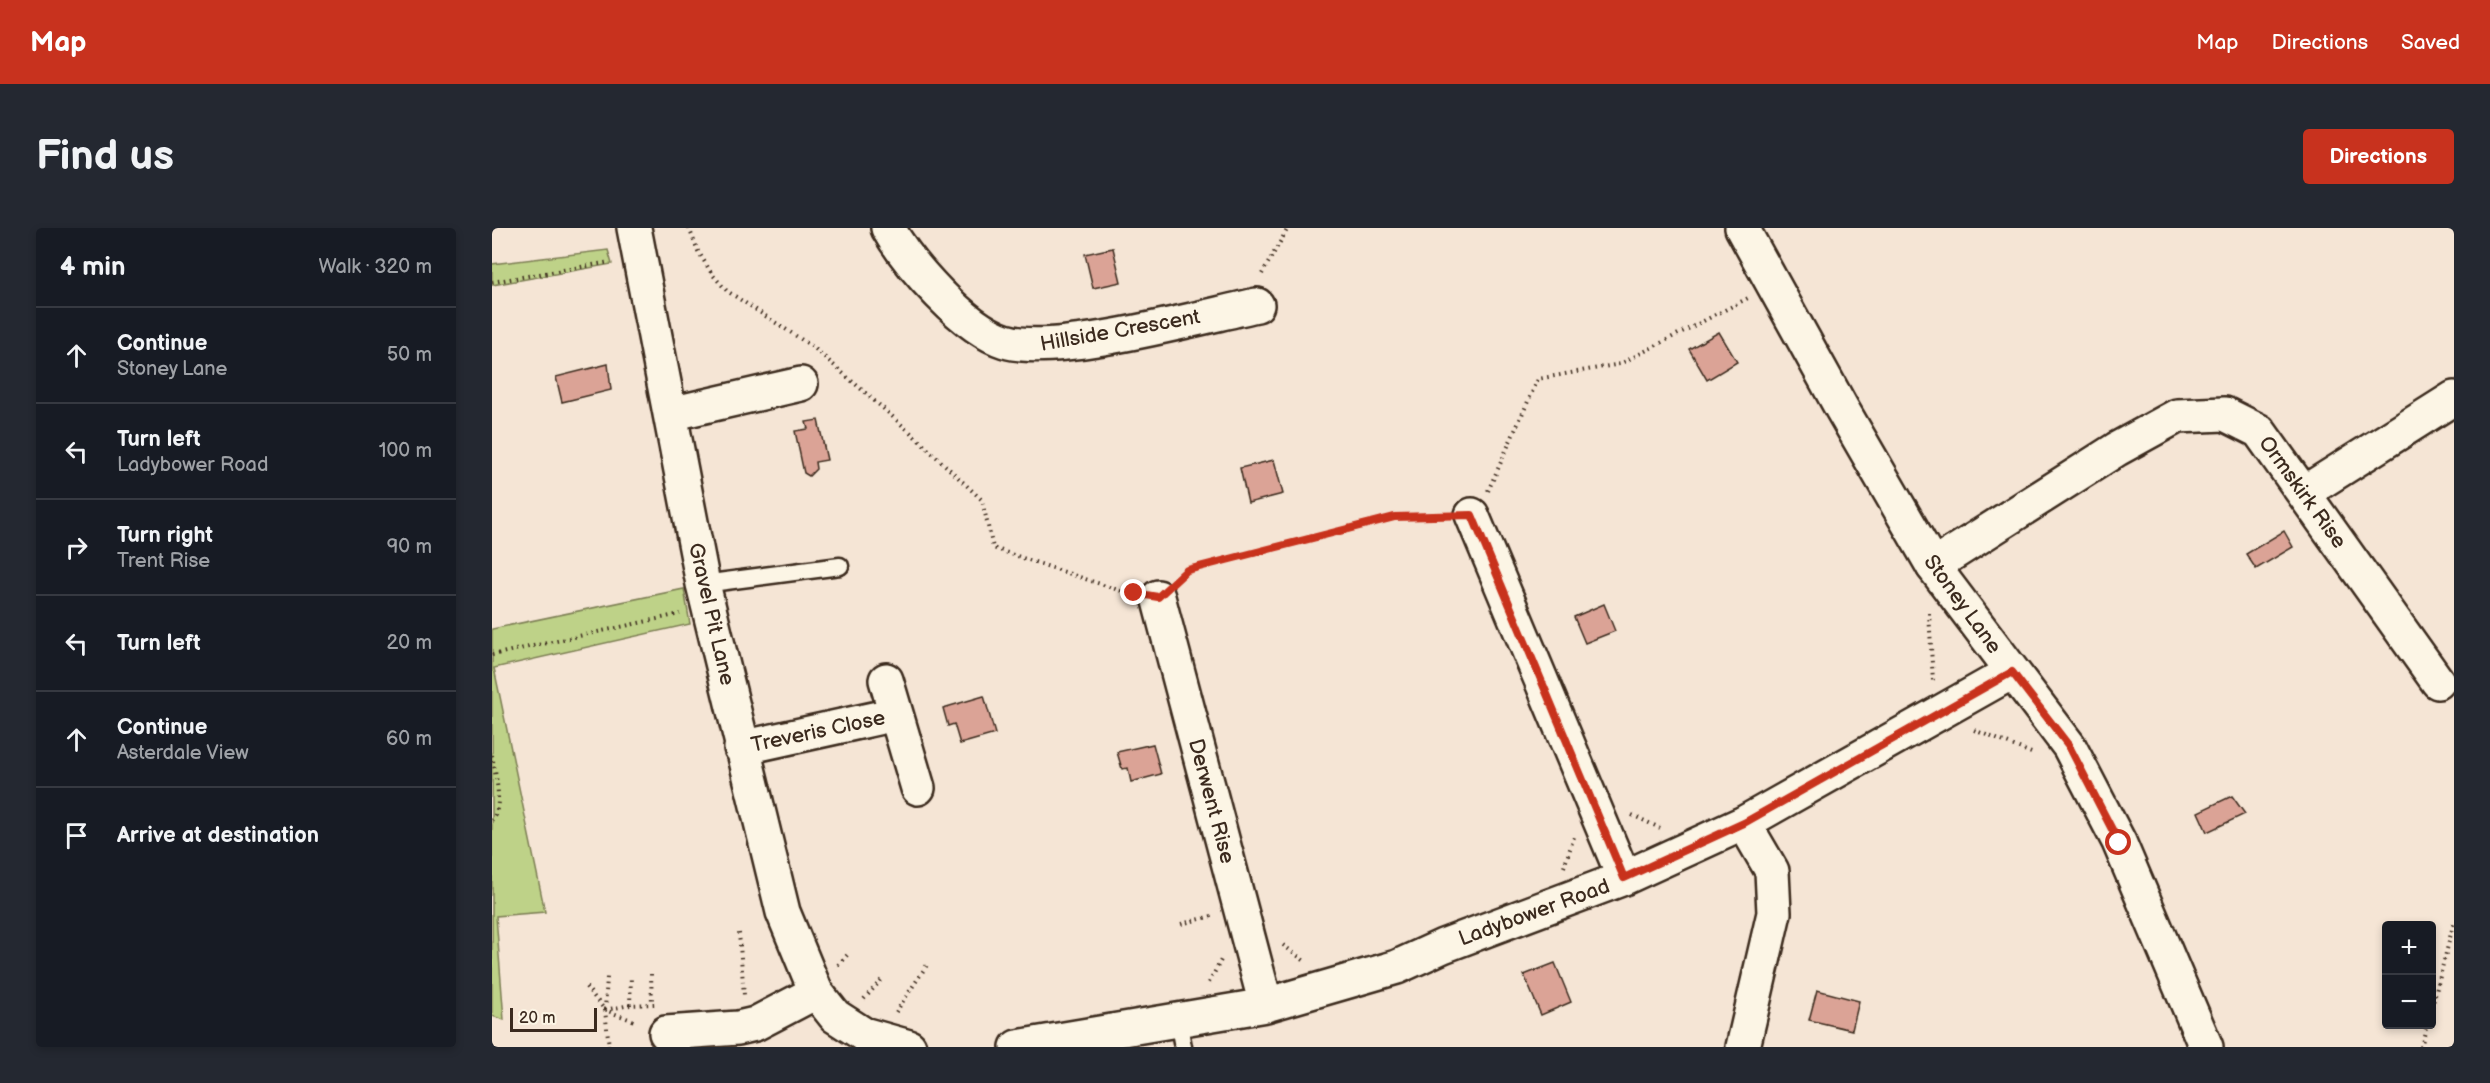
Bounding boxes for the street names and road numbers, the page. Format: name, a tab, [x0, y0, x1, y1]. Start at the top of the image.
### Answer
street label: Hillside Crescent	[1038, 304, 1203, 357]
street label: Ormskirk Rise	[2253, 431, 2352, 553]
street label: Gravel Pit Lane	[683, 540, 740, 688]
street label: Stoney Lane	[1918, 550, 2007, 659]
street label: Treveris Close	[749, 705, 887, 758]
street label: Derwent Rise	[1183, 736, 1240, 866]
street label: Ladybower Road	[1455, 874, 1613, 951]

